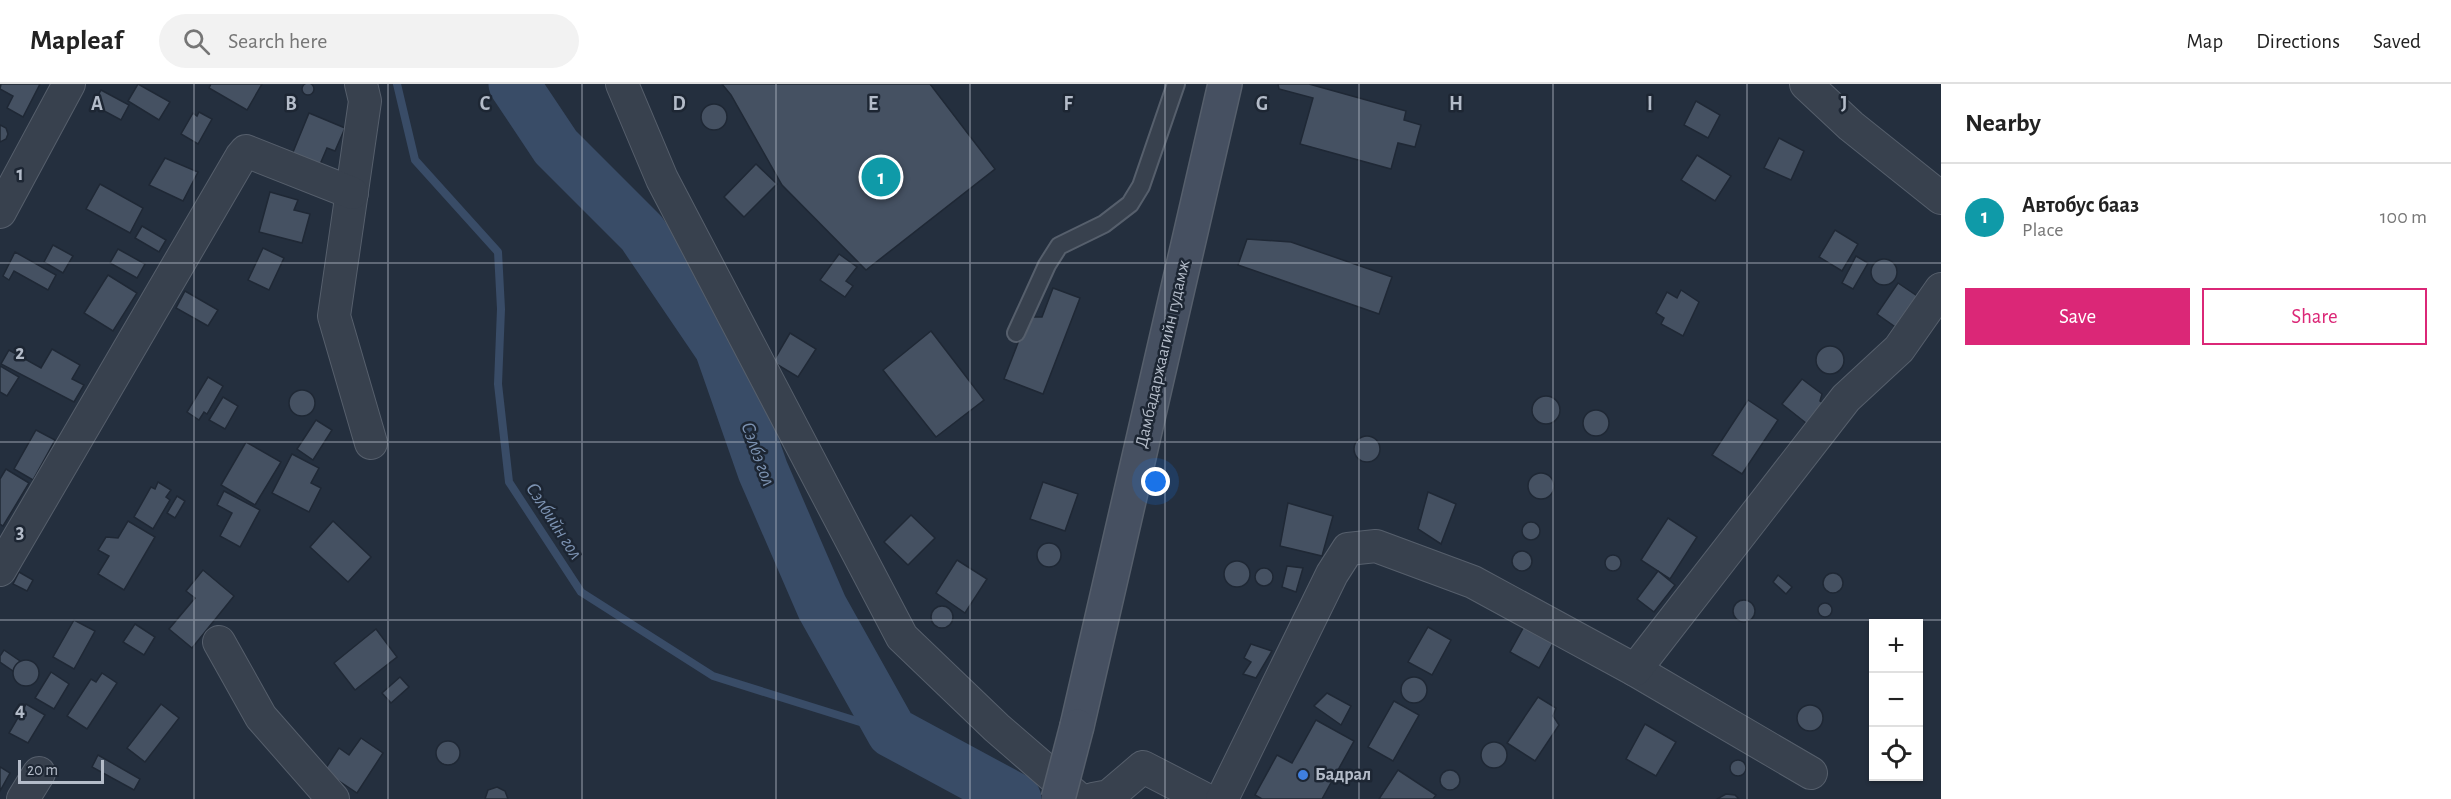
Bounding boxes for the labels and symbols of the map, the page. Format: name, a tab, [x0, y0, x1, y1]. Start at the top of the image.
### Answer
text: A	[91, 94, 103, 114]
text: B	[285, 94, 297, 114]
text: C	[480, 94, 491, 114]
text: D	[672, 94, 686, 114]
text: E	[868, 94, 878, 114]
text: F	[1063, 94, 1073, 114]
text: G	[1256, 94, 1268, 114]
text: H	[1449, 94, 1463, 114]
text: I	[1647, 94, 1653, 114]
text: J	[1841, 94, 1847, 114]
pin: 1	[862, 154, 900, 200]
text: 1	[16, 164, 24, 184]
street label: Дамбадаржаагийн гудамж	[1132, 258, 1193, 450]
text: 2	[15, 343, 25, 363]
water label: Сэлбэ гол	[737, 419, 779, 489]
your location	[1141, 467, 1170, 496]
water label: Сэлбийн гол	[522, 479, 586, 563]
text: 3	[16, 522, 24, 542]
text: 4	[15, 700, 25, 720]
scale bar	[18, 757, 104, 784]
place label: Бадрал	[1315, 766, 1371, 784]
marker: Бадрал	[1296, 768, 1310, 782]

